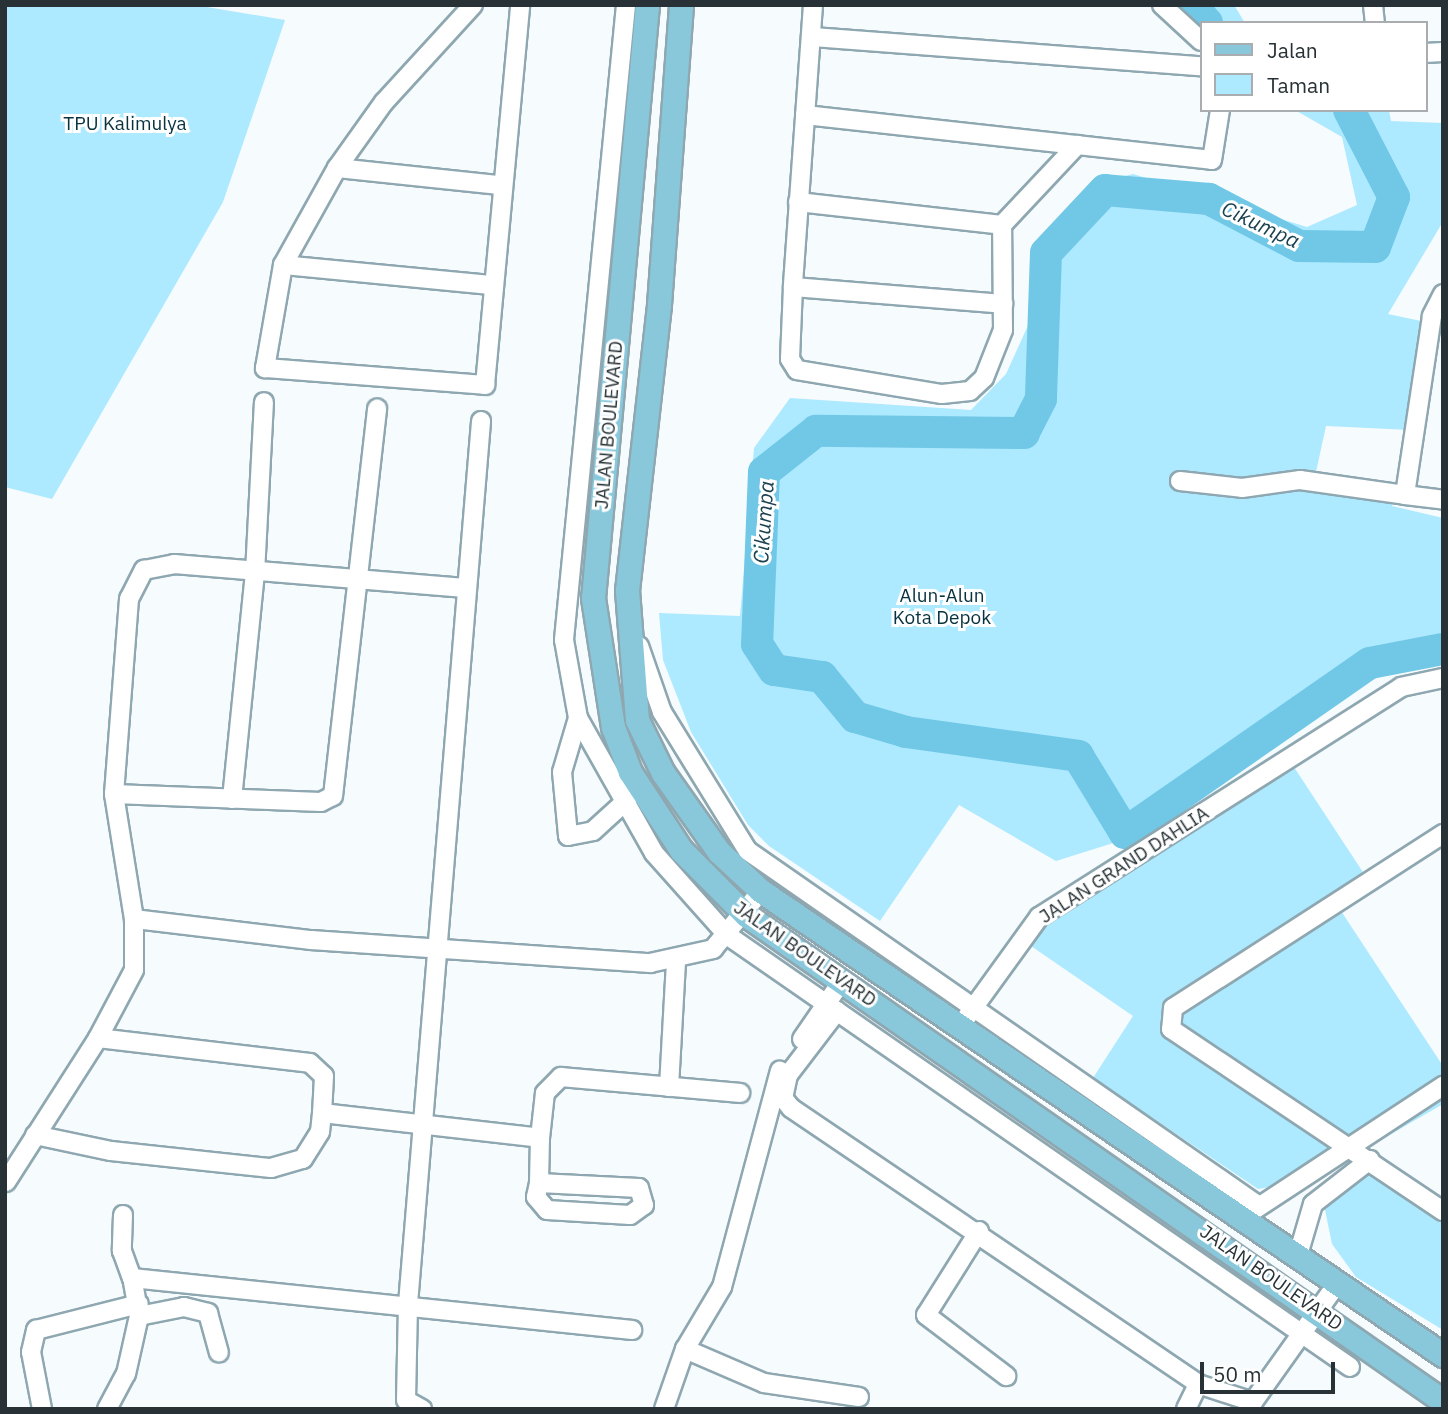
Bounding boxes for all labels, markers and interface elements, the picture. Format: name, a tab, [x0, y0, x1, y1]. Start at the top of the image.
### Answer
legend	[1200, 21, 1427, 112]
text: Jalan	[1267, 36, 1318, 64]
text: Taman	[1267, 71, 1330, 99]
park label: TPU Kalimulya	[63, 113, 187, 135]
water label: Cikumpa	[1218, 195, 1304, 253]
street label: JALAN BOULEVARD	[590, 340, 628, 510]
water label: Cikumpa	[748, 480, 778, 564]
park label: Alun-Alun Kota Depok	[893, 585, 991, 629]
street label: JALAN GRAND DAHLIA	[1035, 802, 1213, 928]
street label: JALAN BOULEVARD	[729, 896, 881, 1012]
street label: JALAN BOULEVARD	[1195, 1220, 1347, 1336]
scale bar	[1203, 1348, 1338, 1392]
text: 50 m	[1213, 1360, 1262, 1388]

